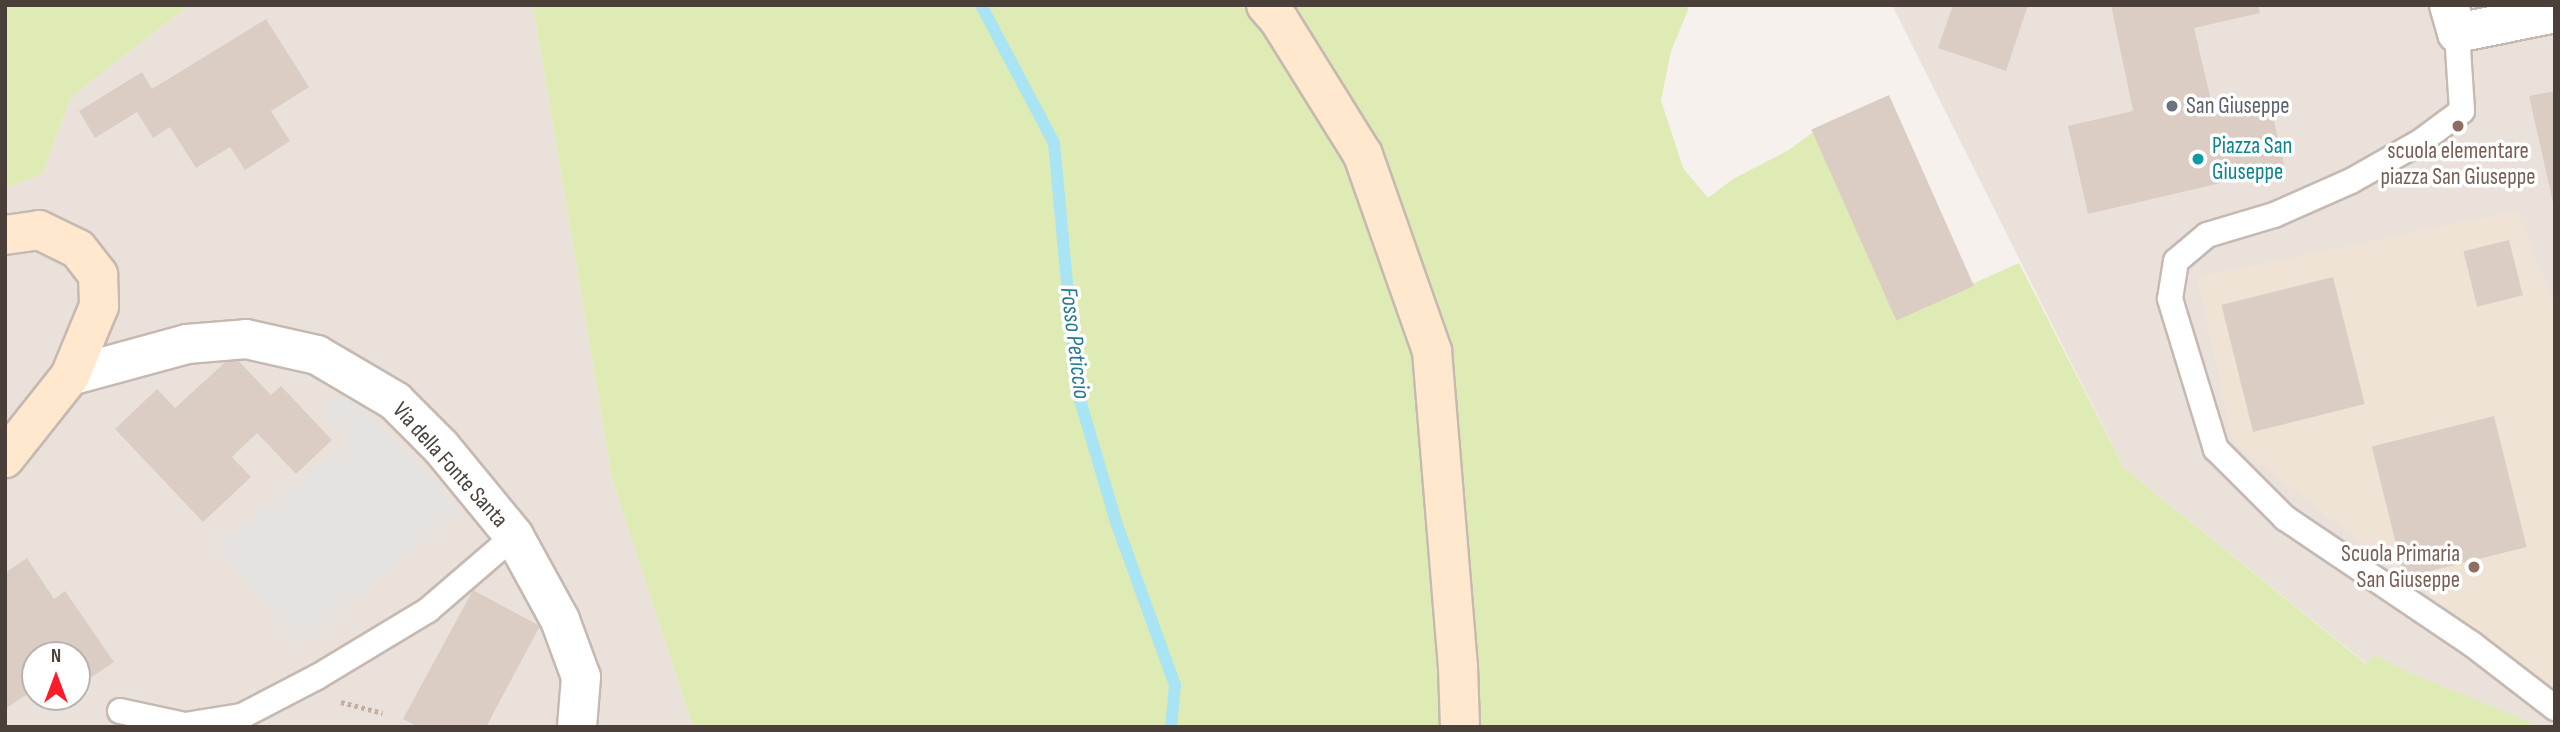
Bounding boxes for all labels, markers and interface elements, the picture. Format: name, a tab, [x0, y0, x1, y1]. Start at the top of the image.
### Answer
place label: San Giuseppe	[2186, 92, 2289, 120]
marker: San Giuseppe	[2164, 98, 2180, 114]
marker: scuola elementare piazza San Giuseppe	[2450, 118, 2466, 134]
place label: Piazza San Giuseppe	[2212, 132, 2292, 186]
place label: scuola elementare piazza San Giuseppe	[2380, 137, 2536, 191]
marker: Piazza San Giuseppe	[2190, 151, 2206, 167]
water label: Fosso Peticcio	[1054, 286, 1096, 400]
street label: Via della Fonte Santa	[386, 397, 514, 533]
place label: Scuola Primaria San Giuseppe	[2341, 540, 2460, 594]
marker: Scuola Primaria San Giuseppe	[2466, 559, 2482, 575]
north arrow	[21, 641, 91, 711]
text: N	[51, 645, 61, 668]

